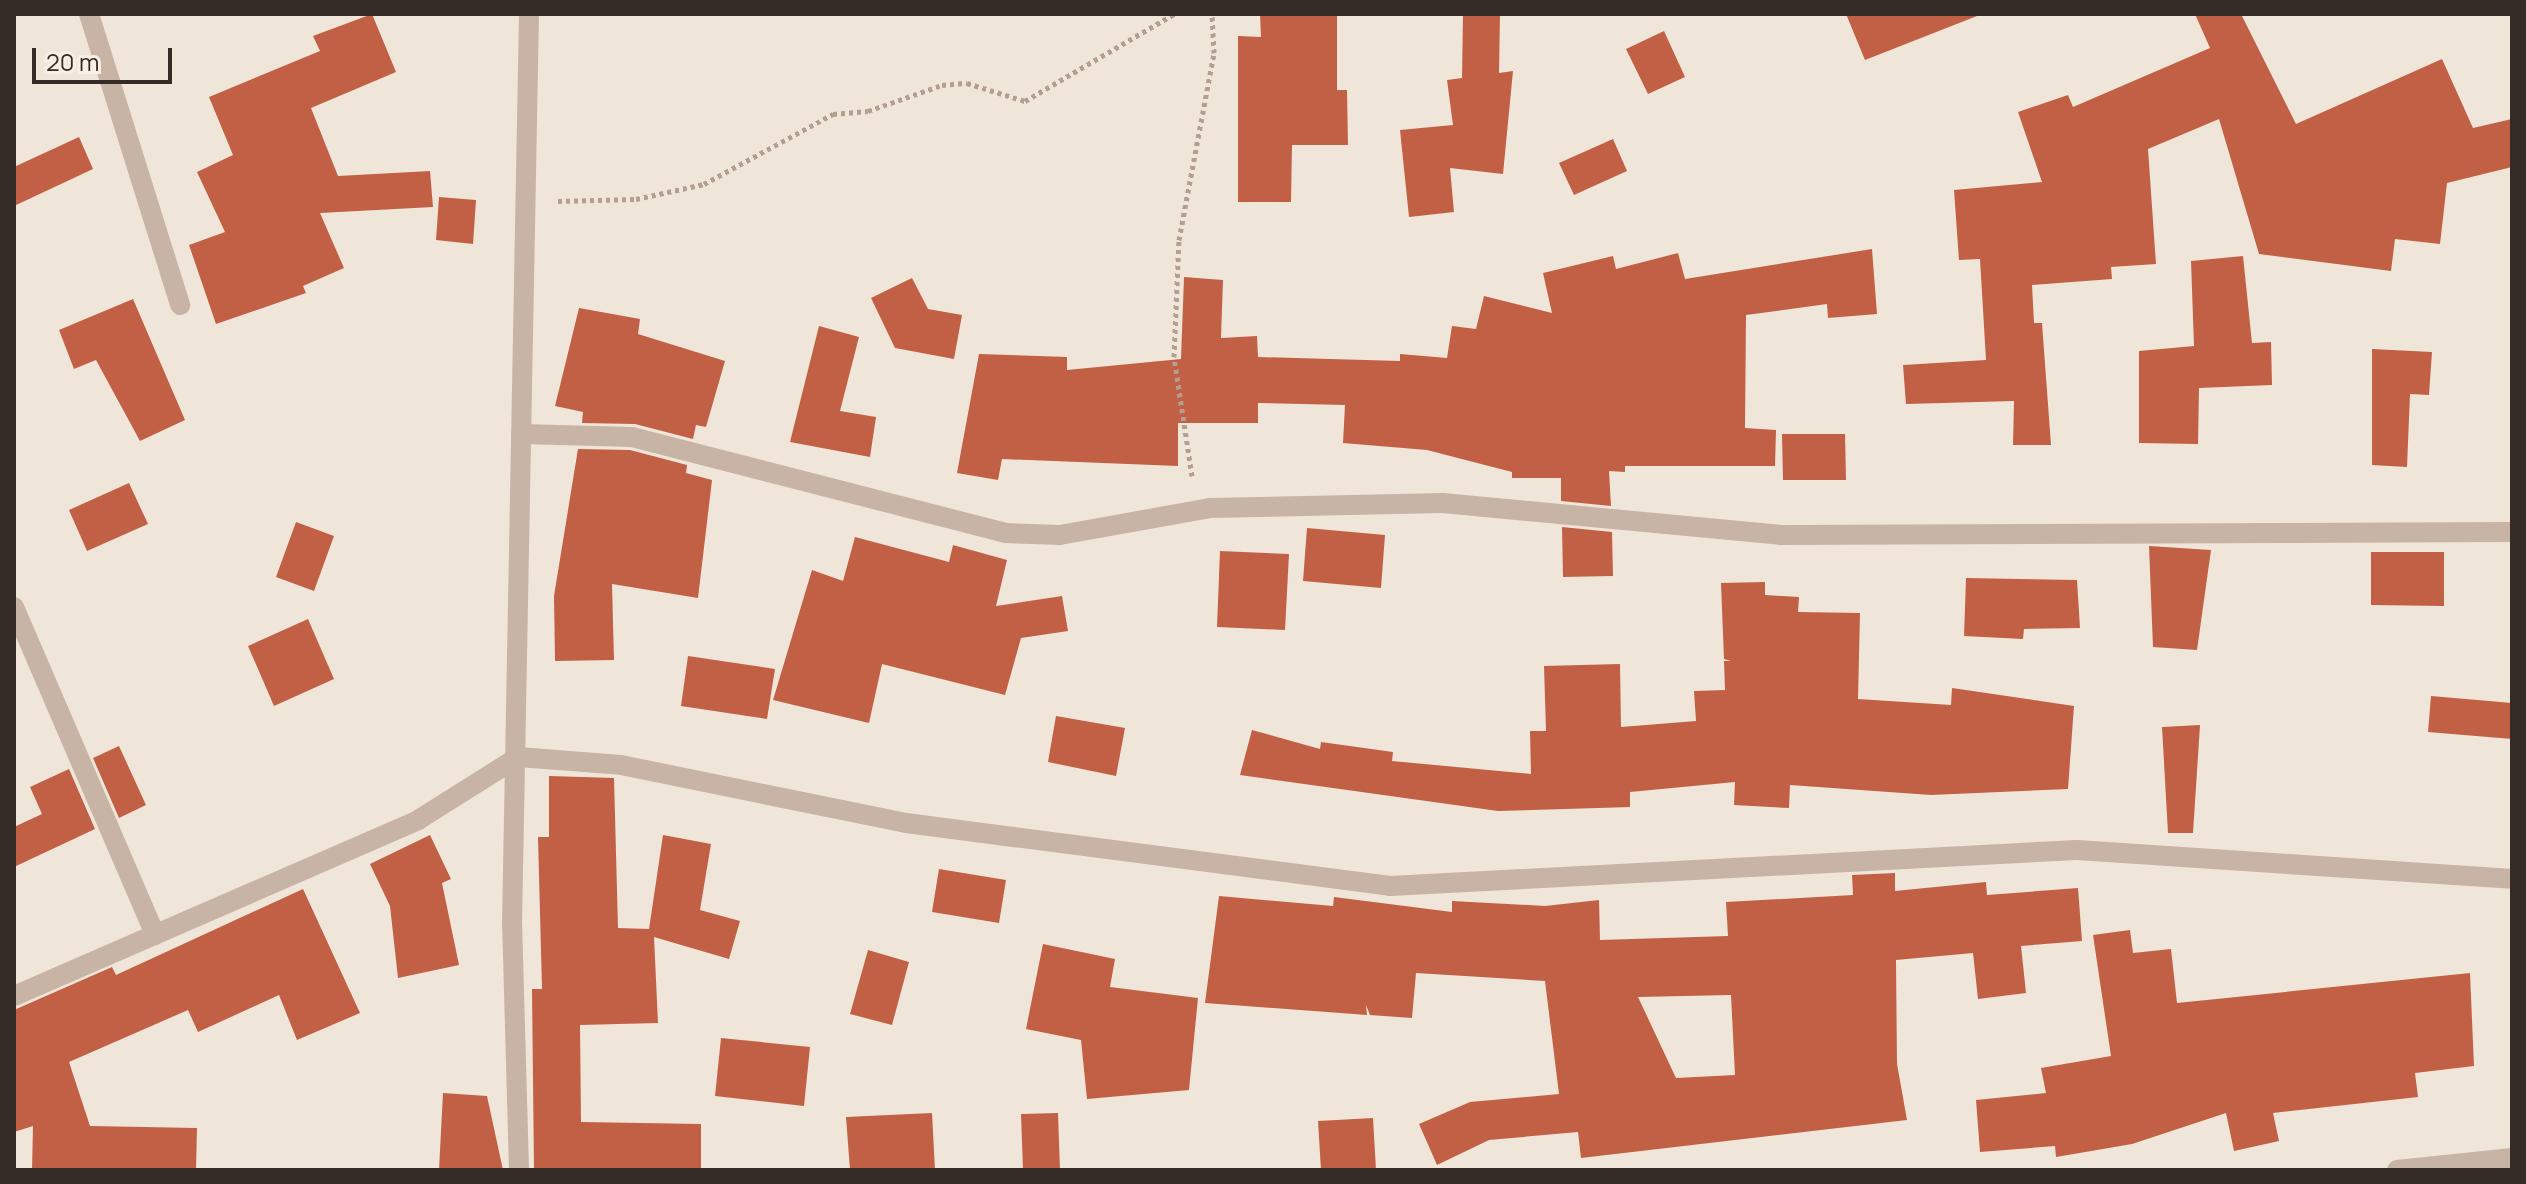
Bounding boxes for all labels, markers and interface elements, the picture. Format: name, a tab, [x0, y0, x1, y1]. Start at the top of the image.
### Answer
scale bar	[36, 32, 176, 82]
text: 20 m	[46, 45, 99, 78]

